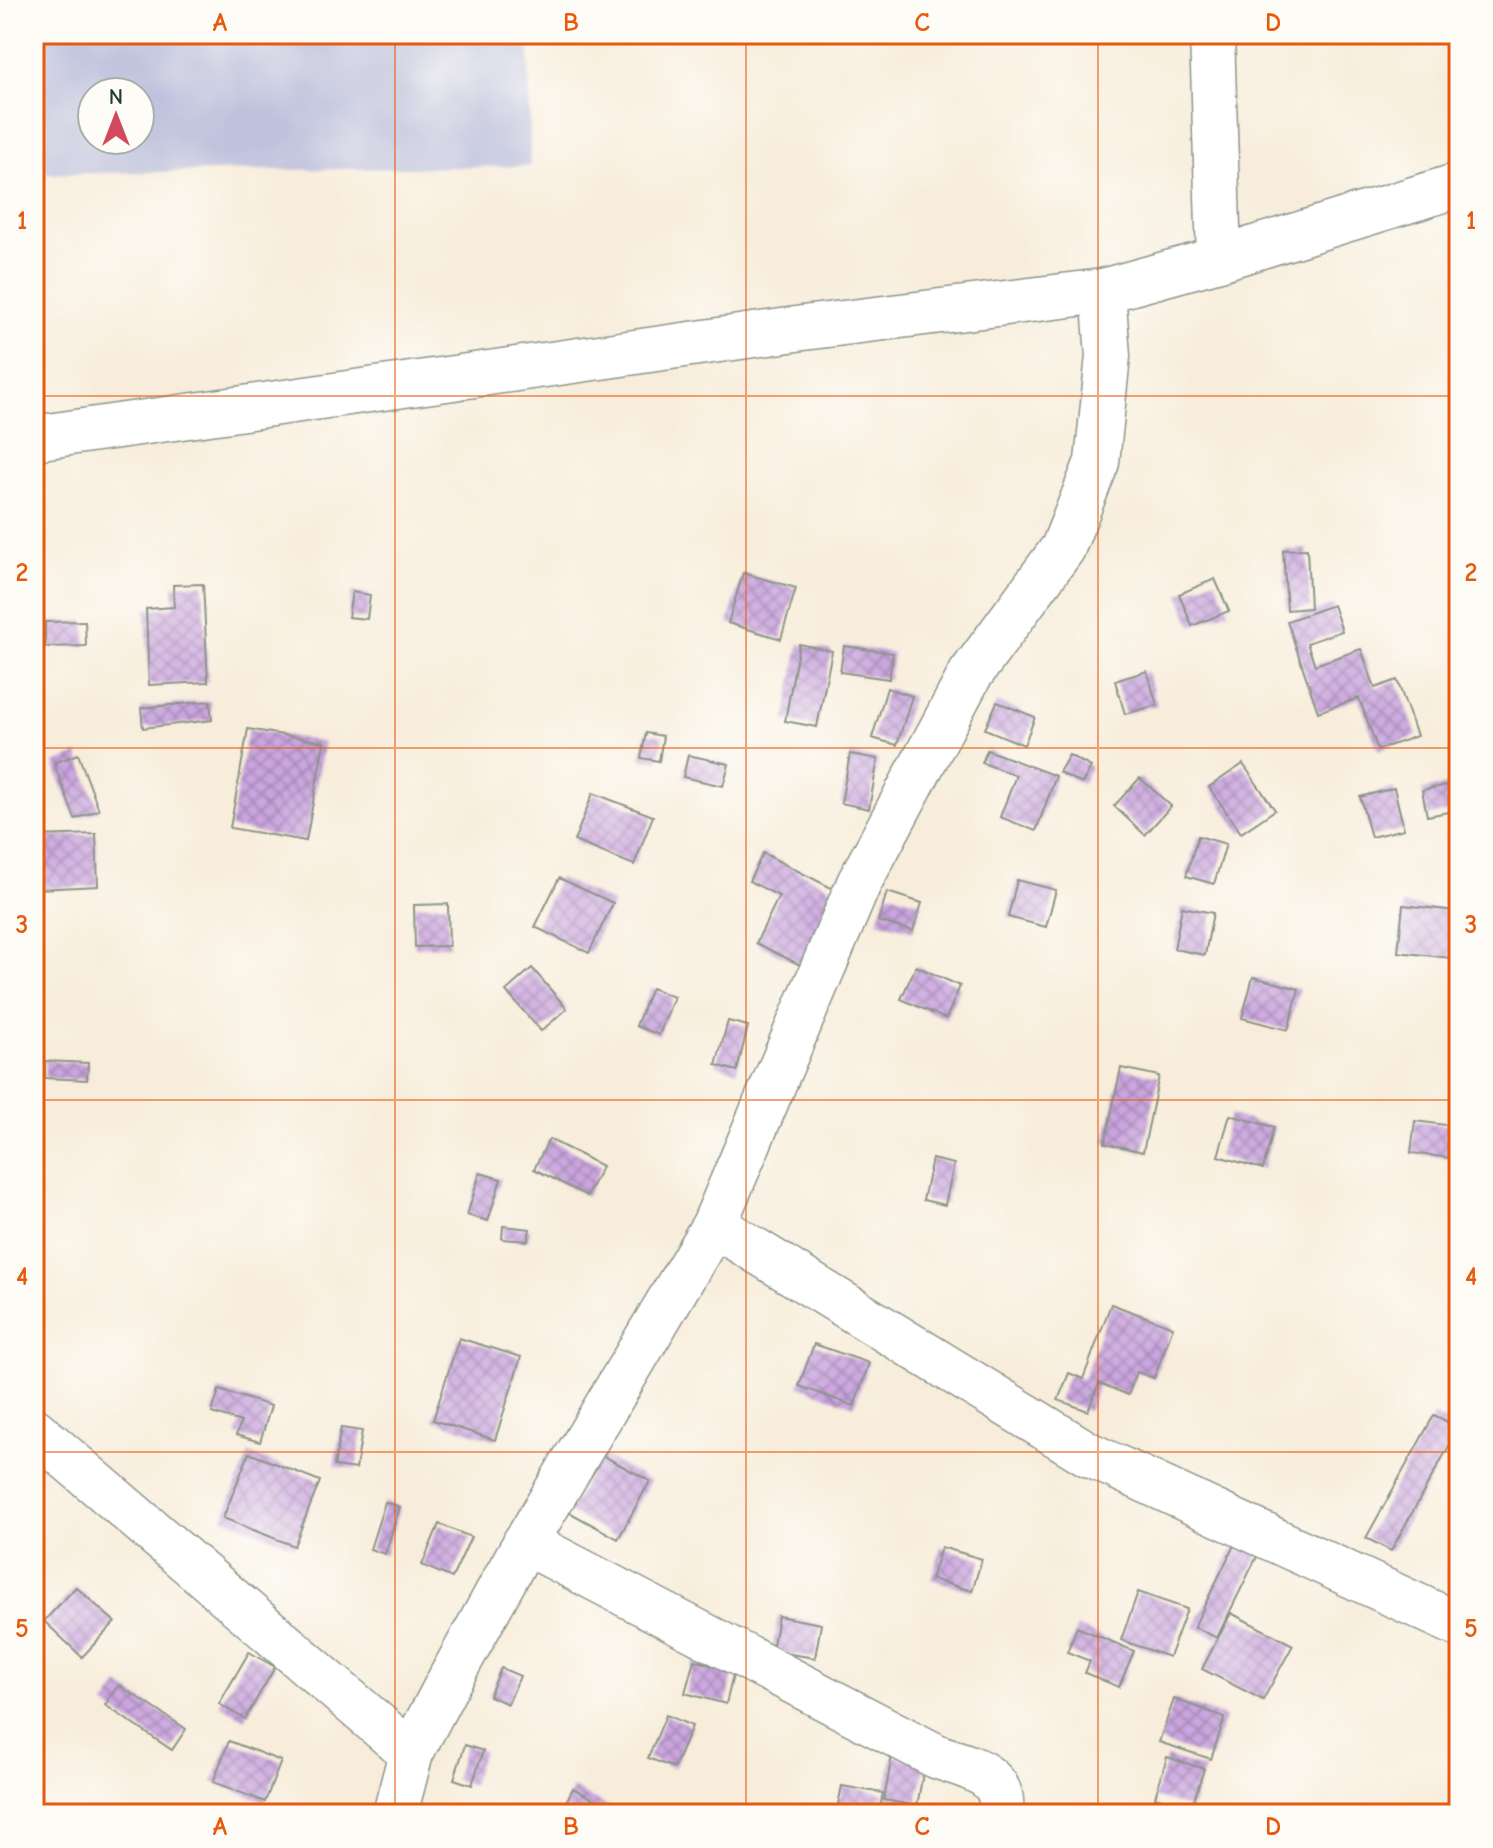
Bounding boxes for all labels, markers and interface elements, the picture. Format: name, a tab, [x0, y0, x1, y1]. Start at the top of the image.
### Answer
text: A	[213, 8, 228, 38]
text: B	[563, 8, 579, 38]
text: C	[914, 8, 930, 38]
text: D	[1265, 8, 1281, 38]
north arrow	[76, 76, 156, 156]
text: N	[109, 84, 123, 110]
text: 1	[17, 206, 27, 236]
text: 1	[1466, 206, 1476, 236]
text: 2	[16, 558, 28, 588]
text: 2	[1465, 558, 1477, 588]
text: 3	[16, 910, 28, 940]
text: 3	[1465, 910, 1477, 940]
text: 4	[16, 1262, 28, 1292]
text: 4	[1465, 1262, 1477, 1292]
text: 5	[15, 1614, 29, 1644]
text: 5	[1464, 1614, 1478, 1644]
text: A	[213, 1812, 228, 1842]
text: B	[563, 1812, 579, 1842]
text: C	[914, 1812, 930, 1842]
text: D	[1265, 1812, 1281, 1842]

